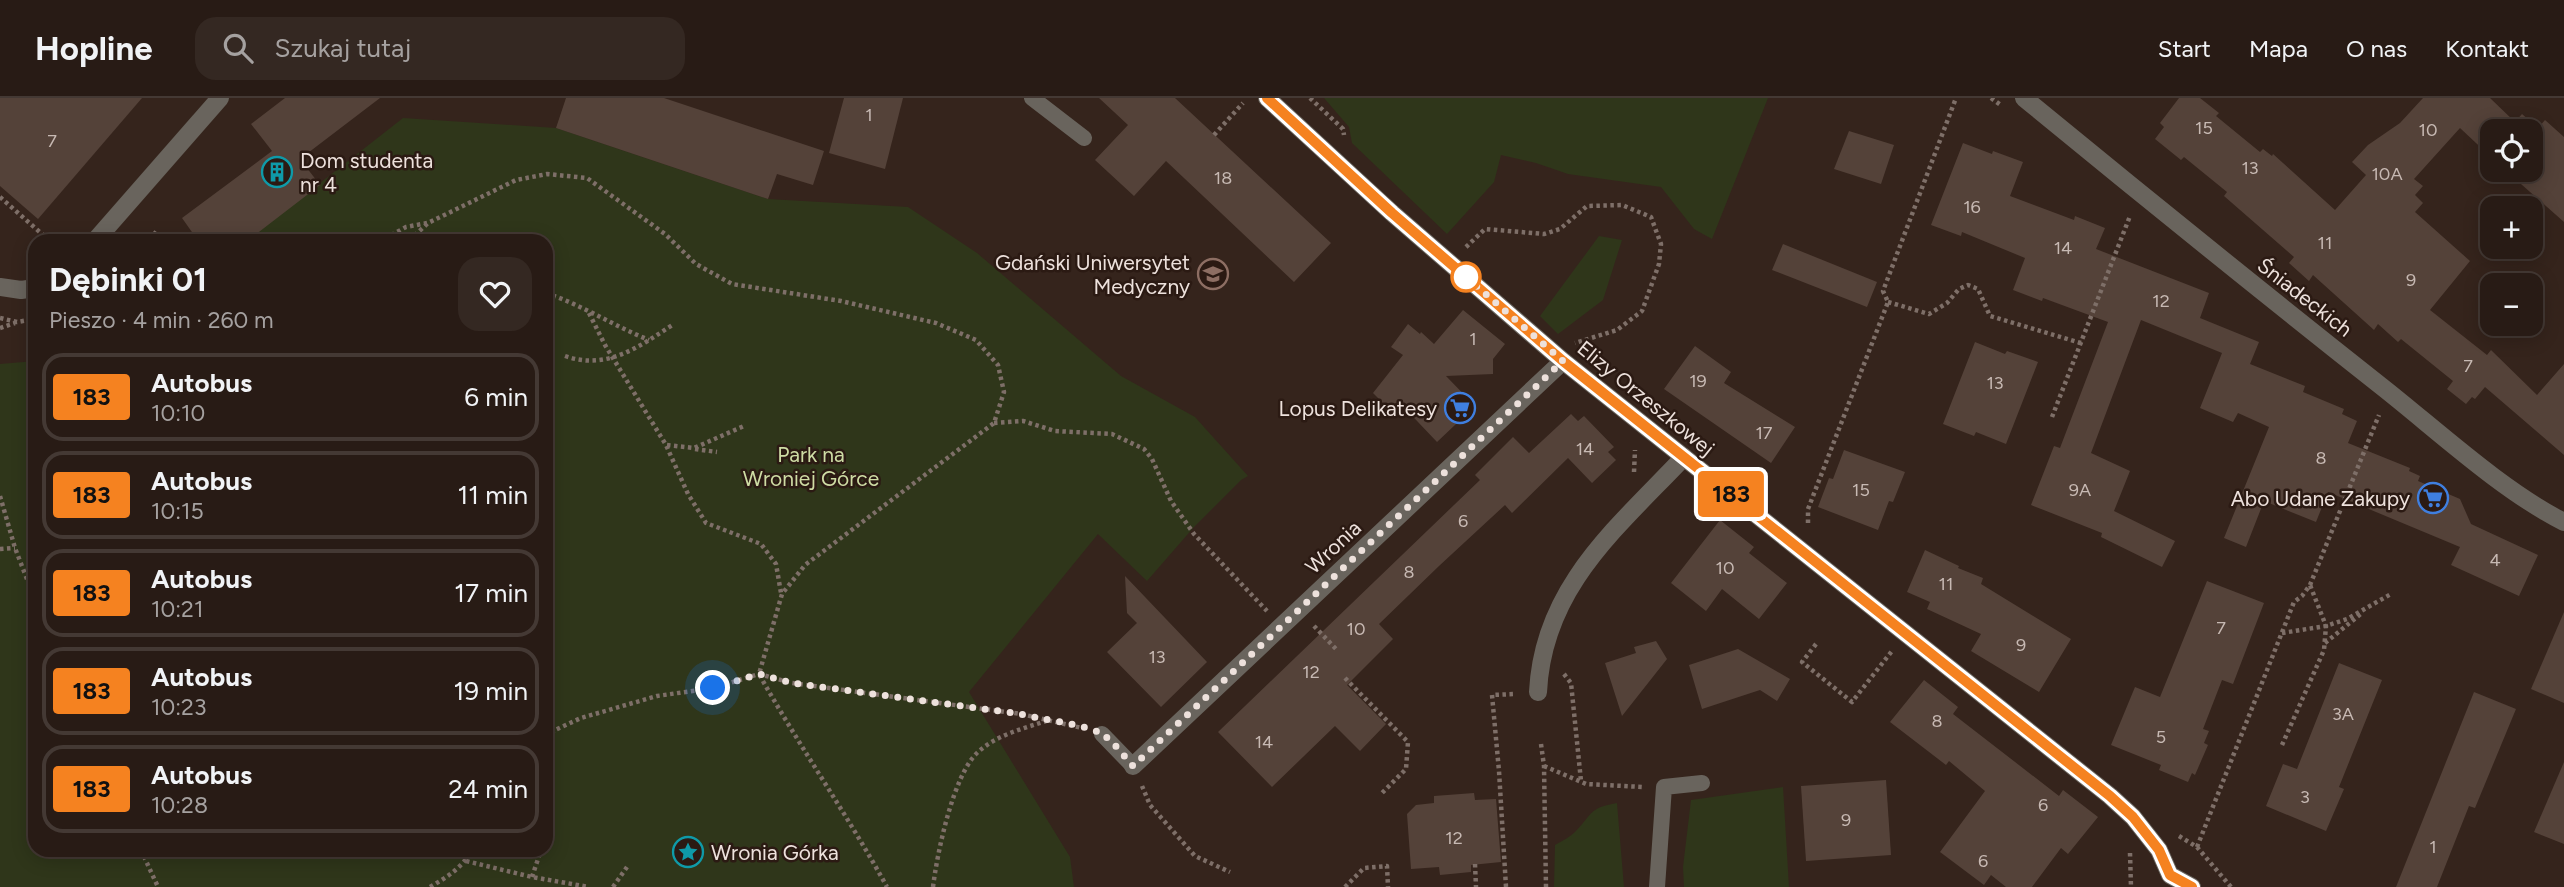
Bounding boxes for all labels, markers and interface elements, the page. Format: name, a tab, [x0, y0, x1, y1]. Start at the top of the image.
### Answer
search box	[195, 17, 685, 80]
text: Hopline	[35, 29, 153, 68]
icon: search	[219, 29, 257, 67]
text: Szukaj tutaj	[275, 32, 411, 64]
text: Start	[2158, 34, 2211, 63]
text: Mapa	[2249, 34, 2308, 63]
text: O nas	[2346, 34, 2407, 63]
text: Kontakt	[2445, 34, 2529, 63]
house number: 1	[865, 104, 873, 126]
house number: 15	[2195, 117, 2213, 139]
house number: 10	[2419, 119, 2437, 141]
map controls	[2480, 119, 2543, 336]
button: locate	[2480, 119, 2543, 182]
house number: 7	[47, 130, 57, 152]
place label: Dom studenta nr 4	[300, 148, 433, 197]
building icon: Dom studenta nr 4	[260, 155, 294, 189]
house number: 13	[2241, 157, 2259, 179]
house number: 10A	[2371, 163, 2403, 185]
house number: 18	[1214, 167, 1232, 189]
house number: 16	[1963, 196, 1981, 218]
button: +	[2480, 196, 2543, 259]
house number: 11	[2318, 232, 2332, 254]
house number: 14	[2054, 237, 2072, 259]
place label: Gdański Uniwersytet Medyczny	[995, 250, 1190, 299]
street label: Śniadeckich	[2253, 252, 2357, 342]
button: heart	[458, 257, 532, 331]
school or university icon: Gdański Uniwersytet Medyczny	[1196, 257, 1230, 291]
text: Dębinki 01	[49, 260, 207, 299]
unlabelled marker	[1451, 262, 1481, 292]
house number: 9	[2406, 269, 2416, 291]
button: −	[2480, 273, 2543, 336]
house number: 12	[2152, 290, 2170, 312]
text: Pieszo · 4 min · 260 m	[49, 306, 274, 334]
house number: 1	[1469, 328, 1477, 350]
street label: Elizy Orzeszkowej	[1572, 335, 1720, 461]
house number: 7	[2463, 355, 2473, 377]
text: Autobus	[151, 367, 252, 399]
house number: 19	[1689, 370, 1707, 392]
house number: 13	[1986, 372, 2004, 394]
text: 6 min	[464, 381, 528, 413]
text: 183	[72, 382, 111, 411]
supermarket icon: Lopus Delikatesy	[1443, 391, 1477, 425]
place label: Lopus Delikatesy	[1279, 396, 1437, 421]
text: 10:10	[151, 399, 205, 427]
house number: 17	[1755, 422, 1773, 444]
house number: 14	[1576, 438, 1594, 460]
park label: Park na Wroniej Górce	[743, 442, 879, 491]
house number: 8	[2315, 447, 2327, 469]
text: Autobus	[151, 465, 252, 497]
line badge: 183	[1691, 471, 1771, 517]
text: 11 min	[457, 479, 528, 511]
text: 183	[1712, 479, 1750, 508]
house number: 15	[1852, 479, 1870, 501]
house number: 9A	[2069, 479, 2091, 501]
text: 183	[72, 480, 111, 509]
supermarket icon: Abo Udane Zakupy	[2416, 481, 2450, 515]
place label: Abo Udane Zakupy	[2231, 486, 2410, 511]
text: 10:15	[151, 497, 204, 525]
house number: 6	[1458, 510, 1468, 532]
street label: Wronia	[1300, 515, 1366, 579]
house number: 4	[2489, 549, 2501, 571]
house number: 10	[1716, 557, 1734, 579]
house number: 8	[1403, 561, 1415, 583]
text: Autobus	[151, 563, 252, 595]
house number: 11	[1939, 573, 1953, 595]
text: 17 min	[454, 577, 528, 609]
text: 183	[72, 578, 111, 607]
text: 10:21	[151, 595, 203, 623]
house number: 7	[2216, 617, 2226, 639]
house number: 10	[1347, 618, 1365, 640]
house number: 9	[2016, 634, 2026, 656]
house number: 13	[1148, 646, 1166, 668]
text: Autobus	[151, 661, 252, 693]
house number: 12	[1302, 661, 1320, 683]
your location	[695, 670, 730, 705]
text: 19 min	[453, 675, 528, 707]
text: 183	[72, 676, 111, 705]
text: 10:23	[151, 693, 206, 721]
house number: 3A	[2332, 703, 2354, 725]
house number: 8	[1931, 710, 1943, 732]
house number: 5	[2156, 726, 2166, 748]
house number: 14	[1255, 731, 1273, 753]
text: Autobus	[151, 759, 252, 791]
text: 24 min	[448, 773, 528, 805]
text: 183	[72, 774, 111, 803]
house number: 3	[2300, 786, 2310, 808]
text: 10:28	[151, 791, 208, 819]
house number: 6	[2038, 794, 2048, 816]
house number: 9	[1841, 809, 1851, 831]
house number: 12	[1445, 827, 1463, 849]
place icon: Wronia Górka	[671, 835, 705, 869]
house number: 1	[2429, 836, 2437, 858]
place label: Wronia Górka	[711, 840, 839, 865]
house number: 6	[1978, 850, 1988, 872]

